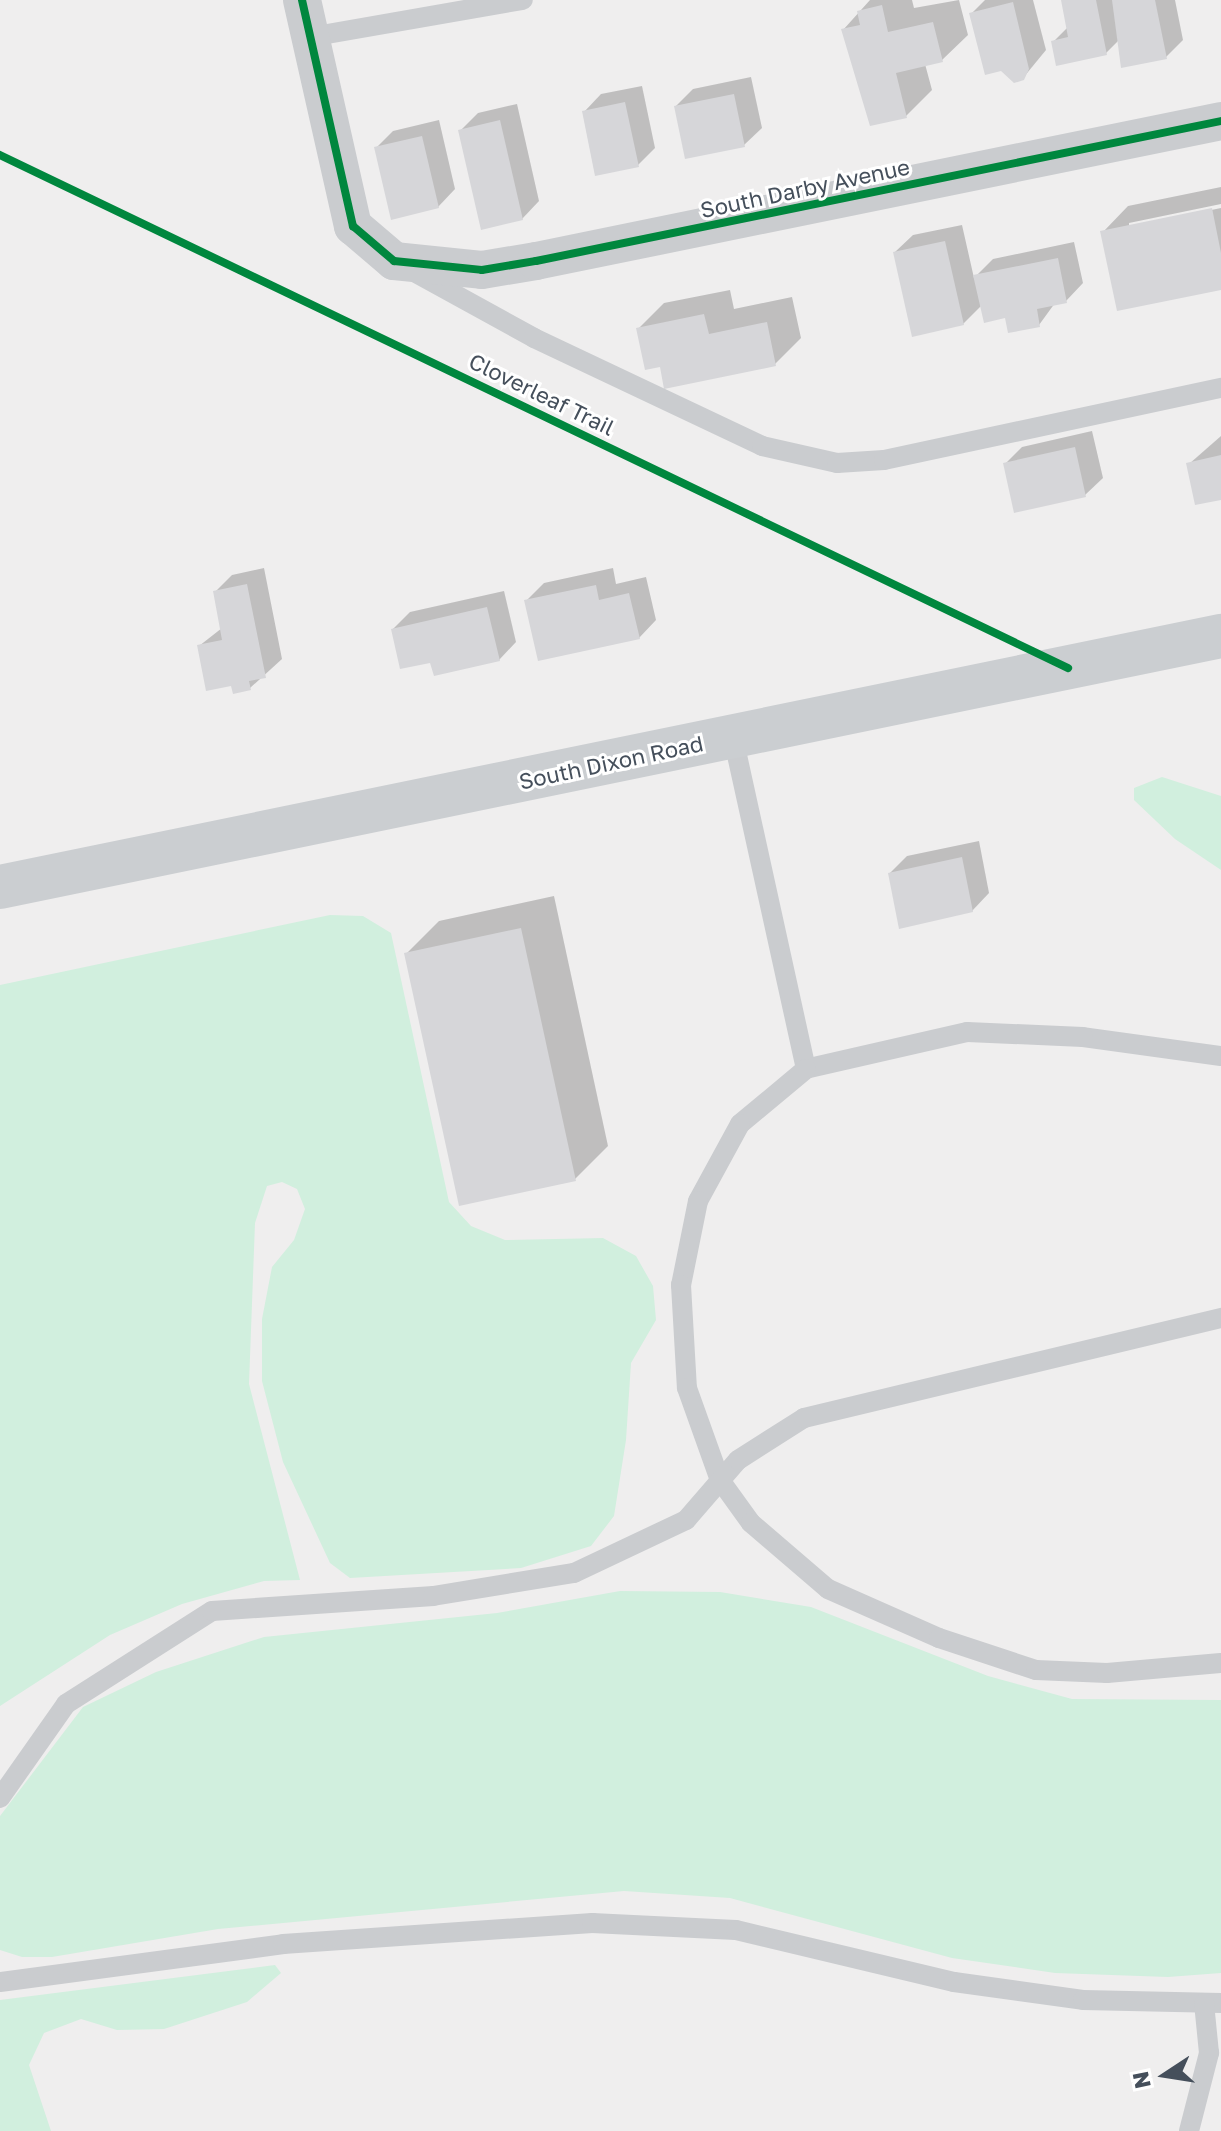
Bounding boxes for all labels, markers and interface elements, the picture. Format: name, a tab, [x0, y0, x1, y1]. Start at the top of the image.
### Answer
street label: South Darby Avenue	[698, 153, 912, 223]
street label: Cloverleaf Trail	[465, 347, 619, 441]
street label: South Dixon Road	[517, 730, 705, 794]
north arrow	[1125, 2035, 1205, 2115]
text: N	[1126, 2069, 1156, 2091]

